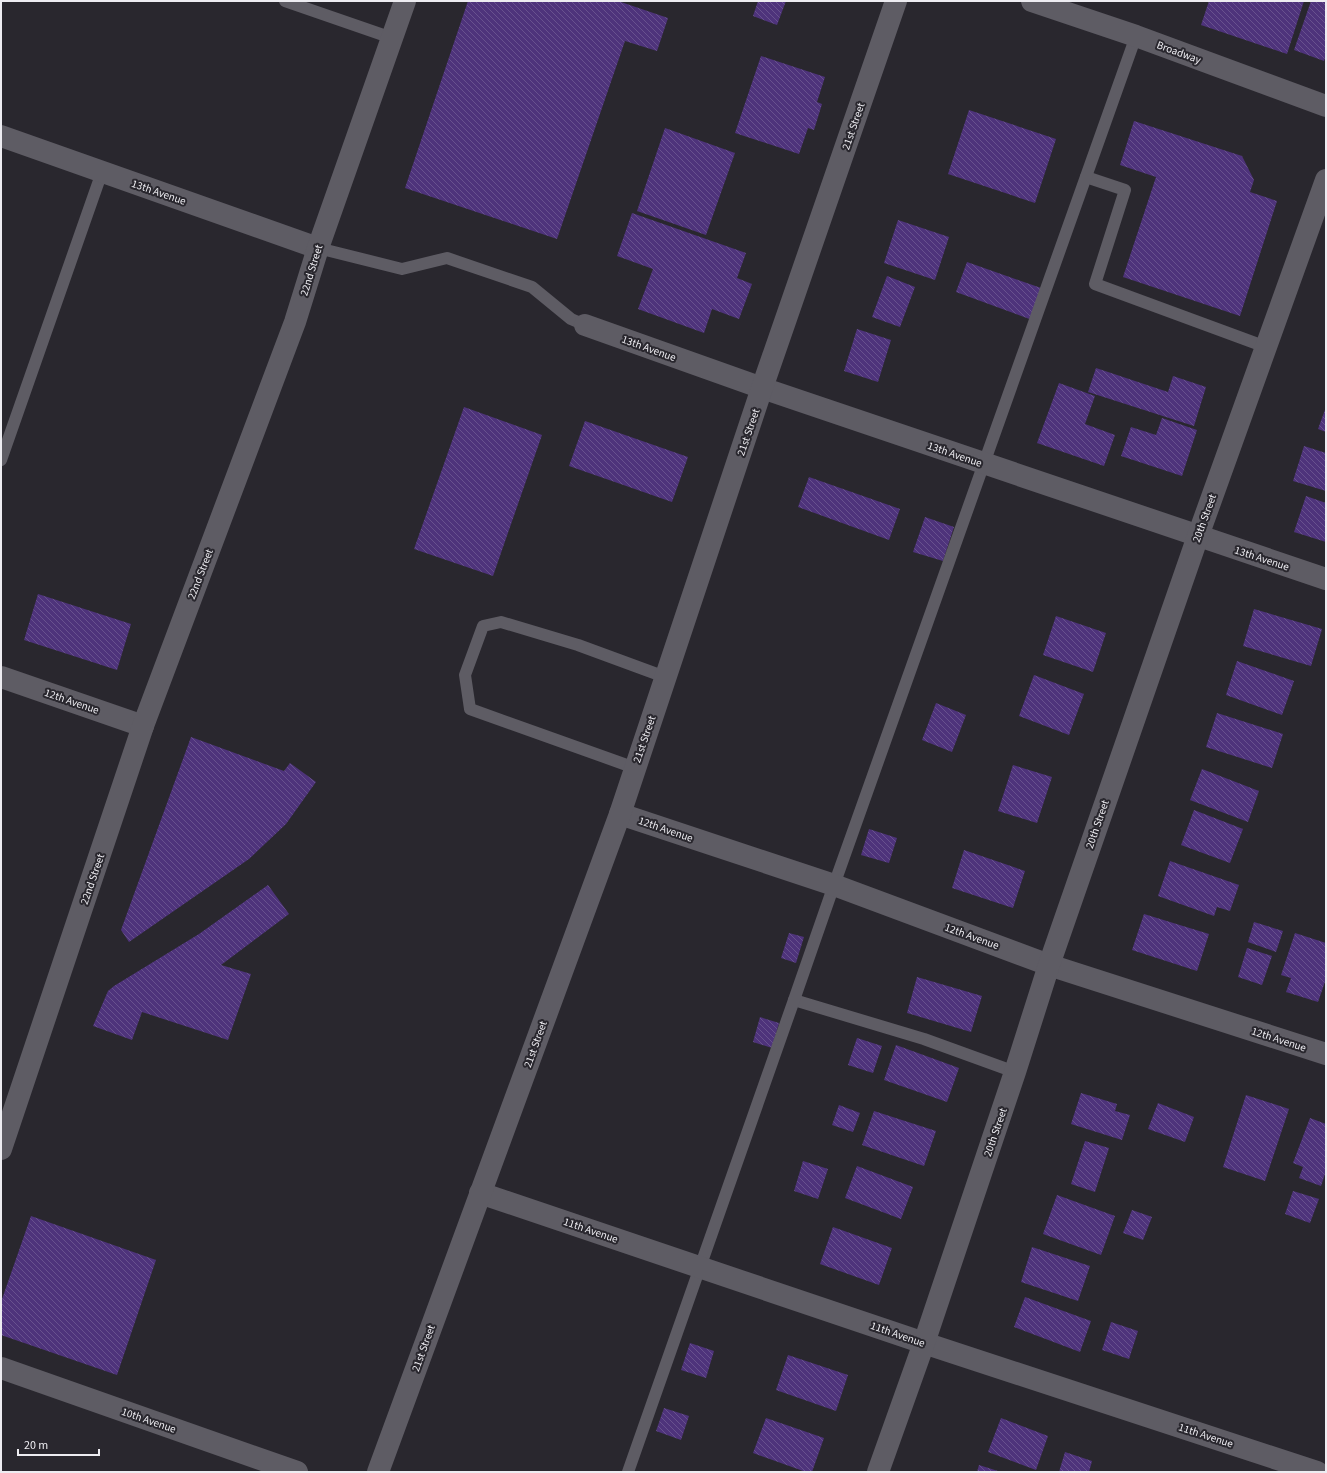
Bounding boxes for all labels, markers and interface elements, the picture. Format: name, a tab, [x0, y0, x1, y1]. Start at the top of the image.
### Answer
street label: Broadway	[1155, 38, 1203, 67]
street label: 21st Street	[838, 100, 869, 152]
street label: 13th Avenue	[130, 176, 189, 209]
street label: 22nd Street	[297, 242, 326, 298]
street label: 13th Avenue	[620, 332, 679, 365]
street label: 21st Street	[733, 406, 764, 458]
street label: 13th Avenue	[926, 438, 985, 471]
street label: 20th Street	[1189, 492, 1220, 544]
street label: 13th Avenue	[1233, 543, 1292, 575]
street label: 22nd Street	[184, 547, 217, 602]
street label: 12th Avenue	[43, 685, 102, 718]
street label: 21st Street	[629, 713, 660, 765]
street label: 20th Street	[1082, 798, 1113, 850]
street label: 12th Avenue	[637, 813, 696, 846]
street label: 22nd Street	[77, 851, 108, 907]
street label: 12th Avenue	[943, 920, 1002, 953]
street label: 21st Street	[520, 1018, 551, 1070]
street label: 12th Avenue	[1250, 1024, 1309, 1056]
street label: 20th Street	[980, 1106, 1011, 1158]
street label: 11th Avenue	[562, 1214, 621, 1247]
street label: 11th Avenue	[869, 1318, 928, 1351]
street label: 21st Street	[408, 1322, 439, 1374]
street label: 10th Avenue	[120, 1404, 179, 1437]
street label: 11th Avenue	[1177, 1420, 1236, 1452]
scale bar	[18, 1431, 99, 1457]
text: 20 m	[24, 1437, 48, 1454]

